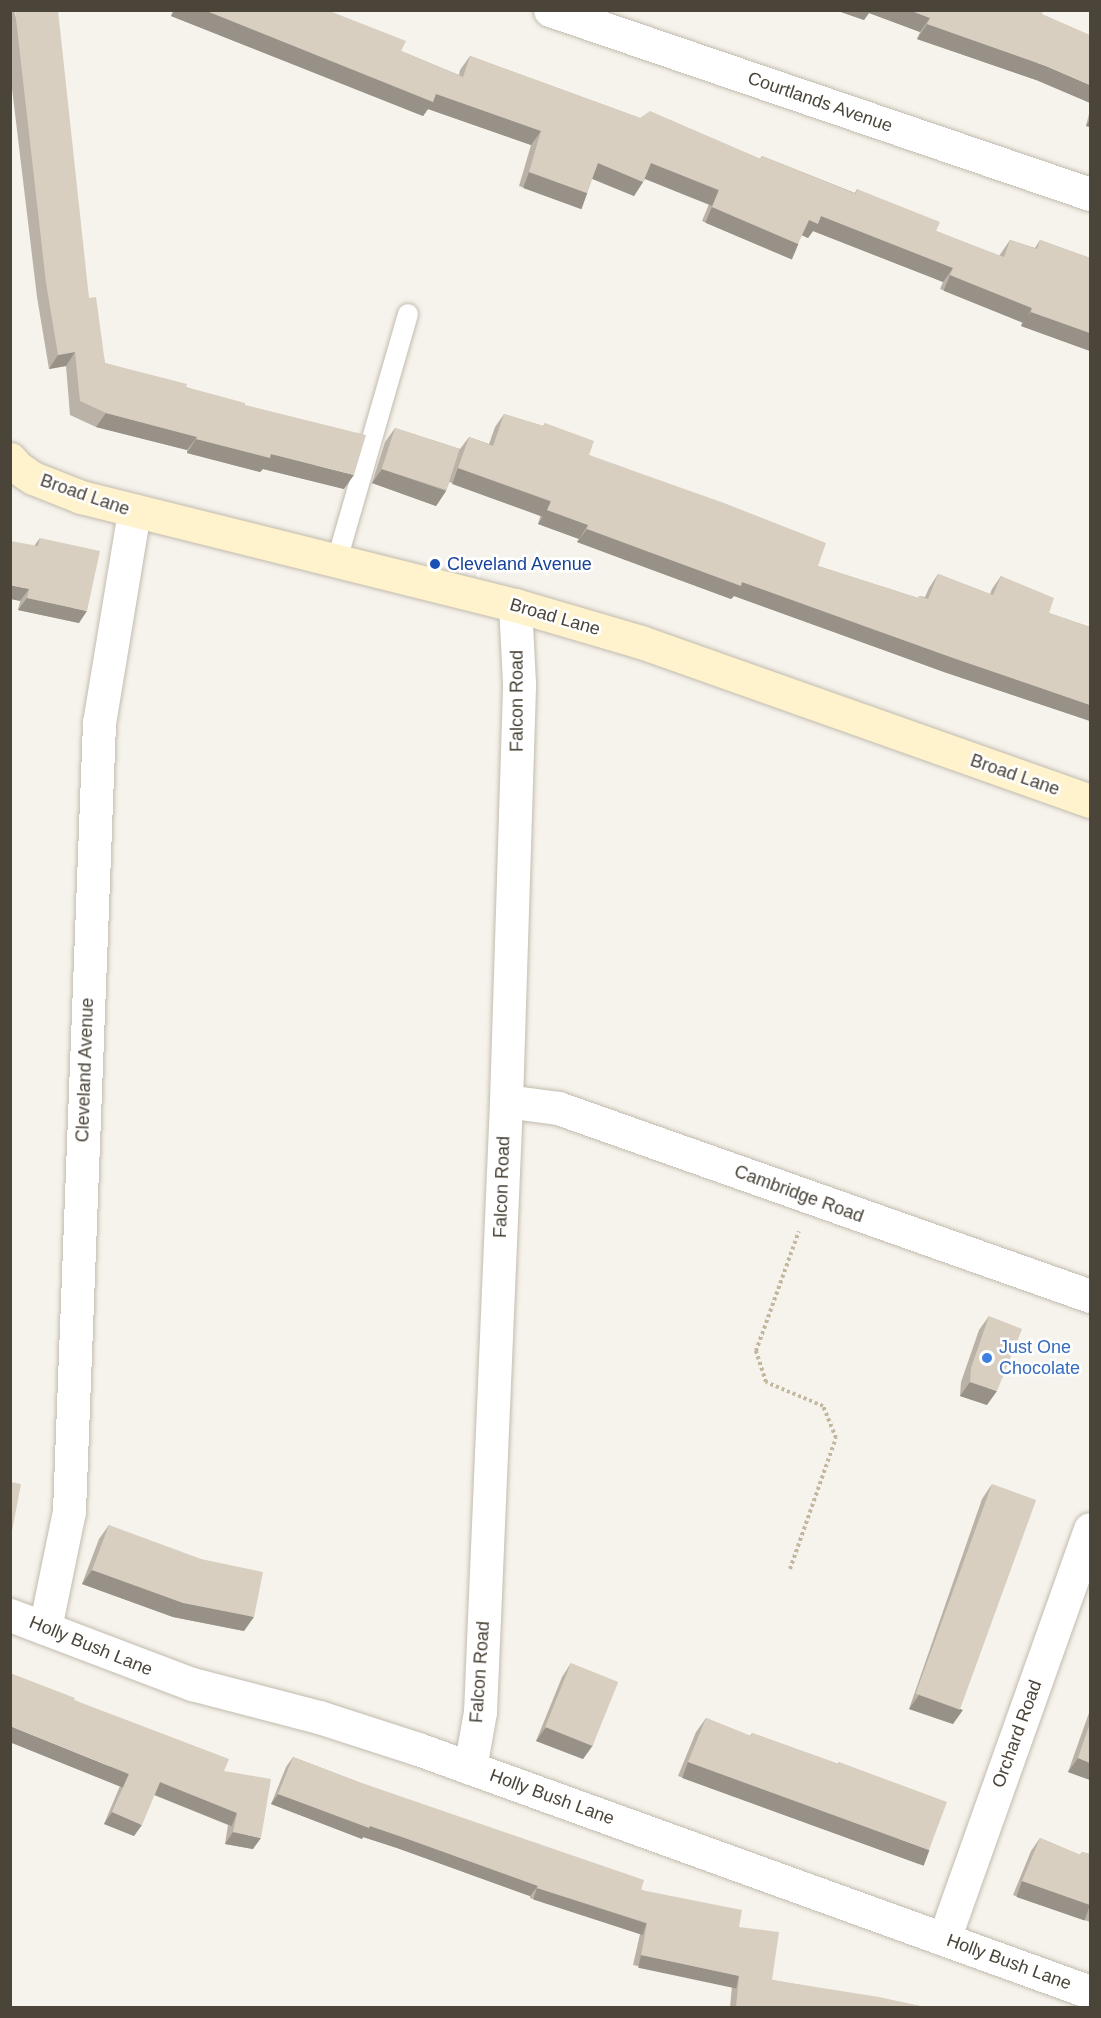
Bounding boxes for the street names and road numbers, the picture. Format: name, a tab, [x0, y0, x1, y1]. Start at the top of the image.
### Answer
street label: Courtlands Avenue	[744, 67, 896, 137]
street label: Broad Lane	[37, 470, 133, 520]
street label: Broad Lane	[507, 594, 603, 640]
street label: Falcon Road	[506, 650, 528, 752]
street label: Broad Lane	[967, 750, 1063, 800]
street label: Cleveland Avenue	[72, 997, 98, 1143]
street label: Falcon Road	[489, 1136, 515, 1238]
street label: Cambridge Road	[731, 1161, 867, 1227]
street label: Holly Bush Lane	[26, 1611, 156, 1681]
street label: Falcon Road	[466, 1620, 494, 1724]
street label: Orchard Road	[988, 1677, 1046, 1791]
street label: Holly Bush Lane	[487, 1764, 617, 1830]
street label: Holly Bush Lane	[944, 1929, 1074, 1995]

